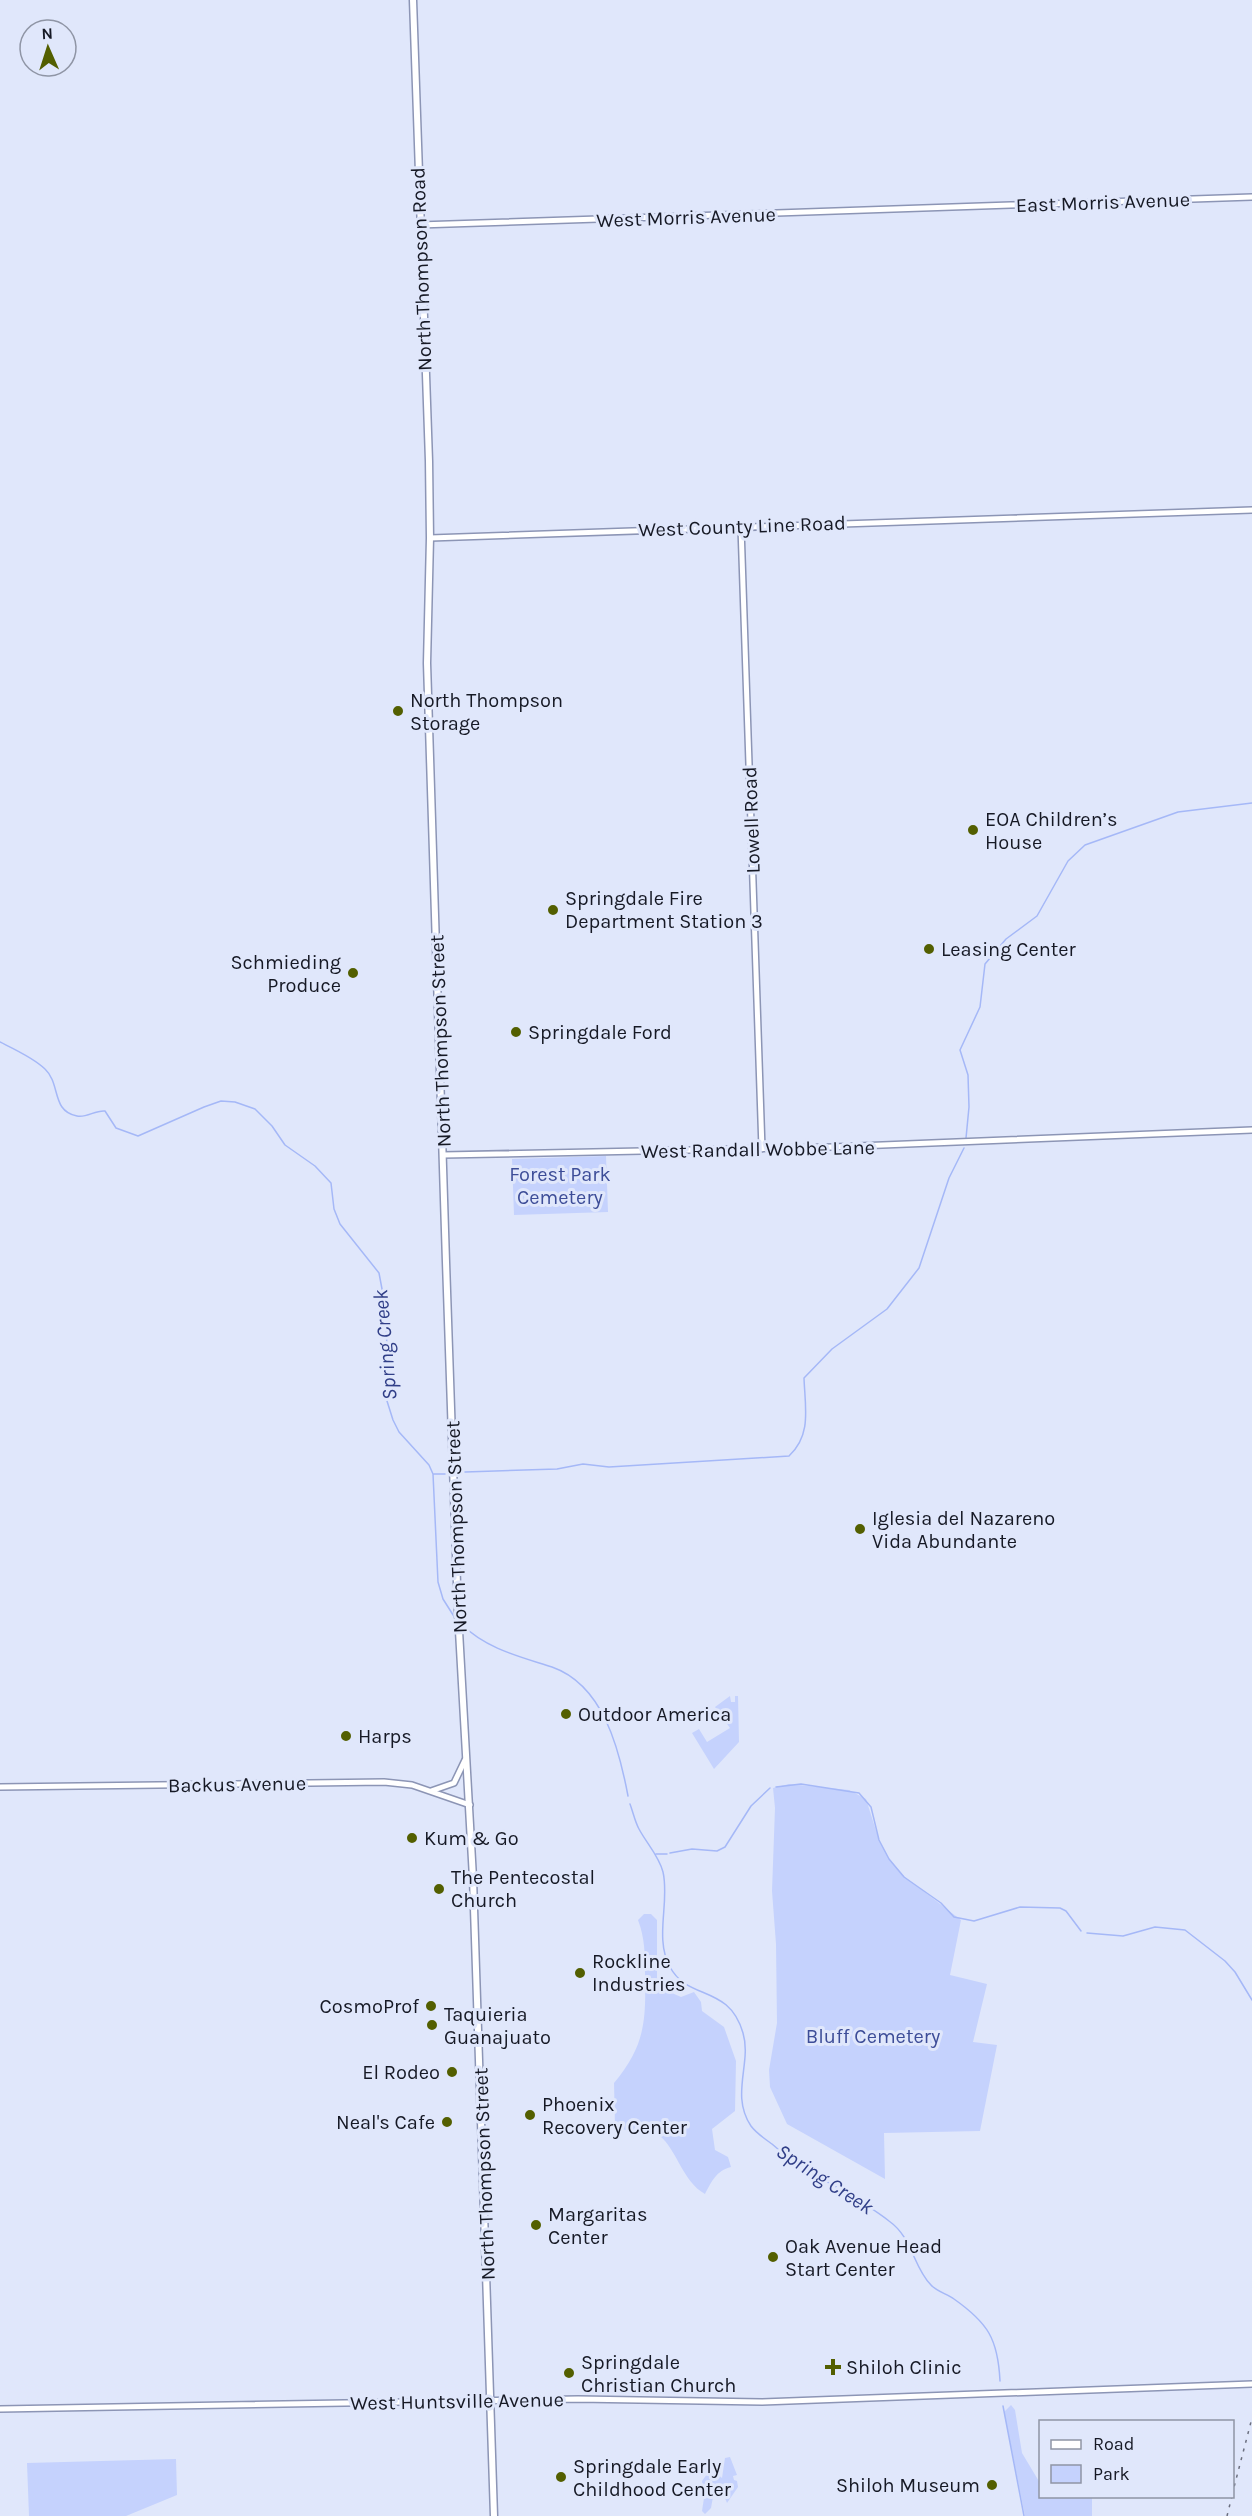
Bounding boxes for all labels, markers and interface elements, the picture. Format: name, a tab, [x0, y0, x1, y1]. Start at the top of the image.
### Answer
north arrow	[18, 18, 78, 78]
text: N	[41, 24, 53, 43]
street label: North Thompson Road	[406, 167, 437, 371]
street label: East Morris Avenue	[1015, 188, 1191, 217]
street label: West Morris Avenue	[596, 203, 776, 232]
street label: West County Line Road	[638, 511, 846, 542]
place label: North Thompson Storage	[410, 689, 563, 735]
marker: North Thompson Storage	[391, 704, 405, 718]
street label: Lowell Road	[738, 766, 765, 874]
place label: EOA Children’s House	[985, 808, 1117, 854]
marker: EOA Children’s House	[966, 823, 980, 837]
place label: Springdale Fire Department Station 3	[565, 887, 763, 933]
marker: Springdale Fire Department Station 3	[546, 903, 560, 917]
street label: North Thompson Street	[425, 934, 456, 1148]
place label: Leasing Center	[941, 938, 1077, 961]
marker: Leasing Center	[922, 942, 936, 956]
place label: Schmieding Produce	[230, 951, 341, 997]
marker: Schmieding Produce	[346, 966, 360, 980]
place label: Springdale Ford	[528, 1021, 672, 1044]
marker: Springdale Ford	[509, 1025, 523, 1039]
street label: West Randall Wobbe Lane	[641, 1136, 875, 1163]
park label: Forest Park Cemetery	[509, 1163, 611, 1209]
water label: Spring Creek	[368, 1288, 402, 1401]
street label: North Thompson Street	[441, 1420, 472, 1634]
place label: Iglesia del Nazareno Vida Abundante	[872, 1507, 1055, 1553]
marker: Iglesia del Nazareno Vida Abundante	[853, 1522, 867, 1536]
place label: Outdoor America	[578, 1703, 731, 1726]
marker: Outdoor America	[559, 1707, 573, 1721]
place label: Harps	[358, 1725, 412, 1748]
marker: Harps	[339, 1729, 353, 1743]
street label: Backus Avenue	[168, 1772, 306, 1797]
place label: Kum & Go	[424, 1827, 519, 1850]
marker: Kum & Go	[405, 1831, 419, 1845]
place label: The Pentecostal Church	[451, 1866, 595, 1912]
marker: The Pentecostal Church	[432, 1882, 446, 1896]
place label: Rockline Industries	[592, 1950, 686, 1996]
marker: Rockline Industries	[573, 1966, 587, 1980]
place label: CosmoProf	[320, 1995, 419, 2018]
marker: CosmoProf	[424, 1999, 438, 2013]
place label: Taquieria Guanajuato	[444, 2003, 551, 2049]
marker: Taquieria Guanajuato	[425, 2018, 439, 2032]
park label: Bluff Cemetery	[806, 2025, 940, 2048]
place label: El Rodeo	[362, 2061, 440, 2084]
marker: El Rodeo	[445, 2065, 459, 2079]
street label: North Thompson Street	[469, 2067, 500, 2281]
place label: Phoenix Recovery Center	[542, 2093, 688, 2139]
marker: Phoenix Recovery Center	[523, 2108, 537, 2122]
place label: Neal's Cafe	[336, 2111, 435, 2134]
marker: Neal's Cafe	[440, 2115, 454, 2129]
water label: Spring Creek	[772, 2139, 878, 2219]
place label: Margaritas Center	[548, 2203, 647, 2249]
marker: Margaritas Center	[529, 2218, 543, 2232]
place label: Oak Avenue Head Start Center	[785, 2235, 942, 2281]
marker: Oak Avenue Head Start Center	[766, 2250, 780, 2264]
place label: Springdale Christian Church	[581, 2351, 736, 2397]
place label: Shiloh Clinic	[846, 2356, 962, 2379]
marker: Shiloh Clinic	[824, 2358, 842, 2376]
marker: Springdale Christian Church	[562, 2366, 576, 2380]
street label: West Huntsville Avenue	[350, 2388, 564, 2415]
legend	[1039, 2420, 1234, 2498]
text: Road	[1093, 2433, 1134, 2455]
place label: Springdale Early Childhood Center	[573, 2455, 732, 2501]
text: Park	[1093, 2463, 1130, 2485]
marker: Springdale Early Childhood Center	[554, 2470, 568, 2484]
place label: Shiloh Museum	[836, 2474, 980, 2497]
marker: Shiloh Museum	[985, 2478, 999, 2492]

